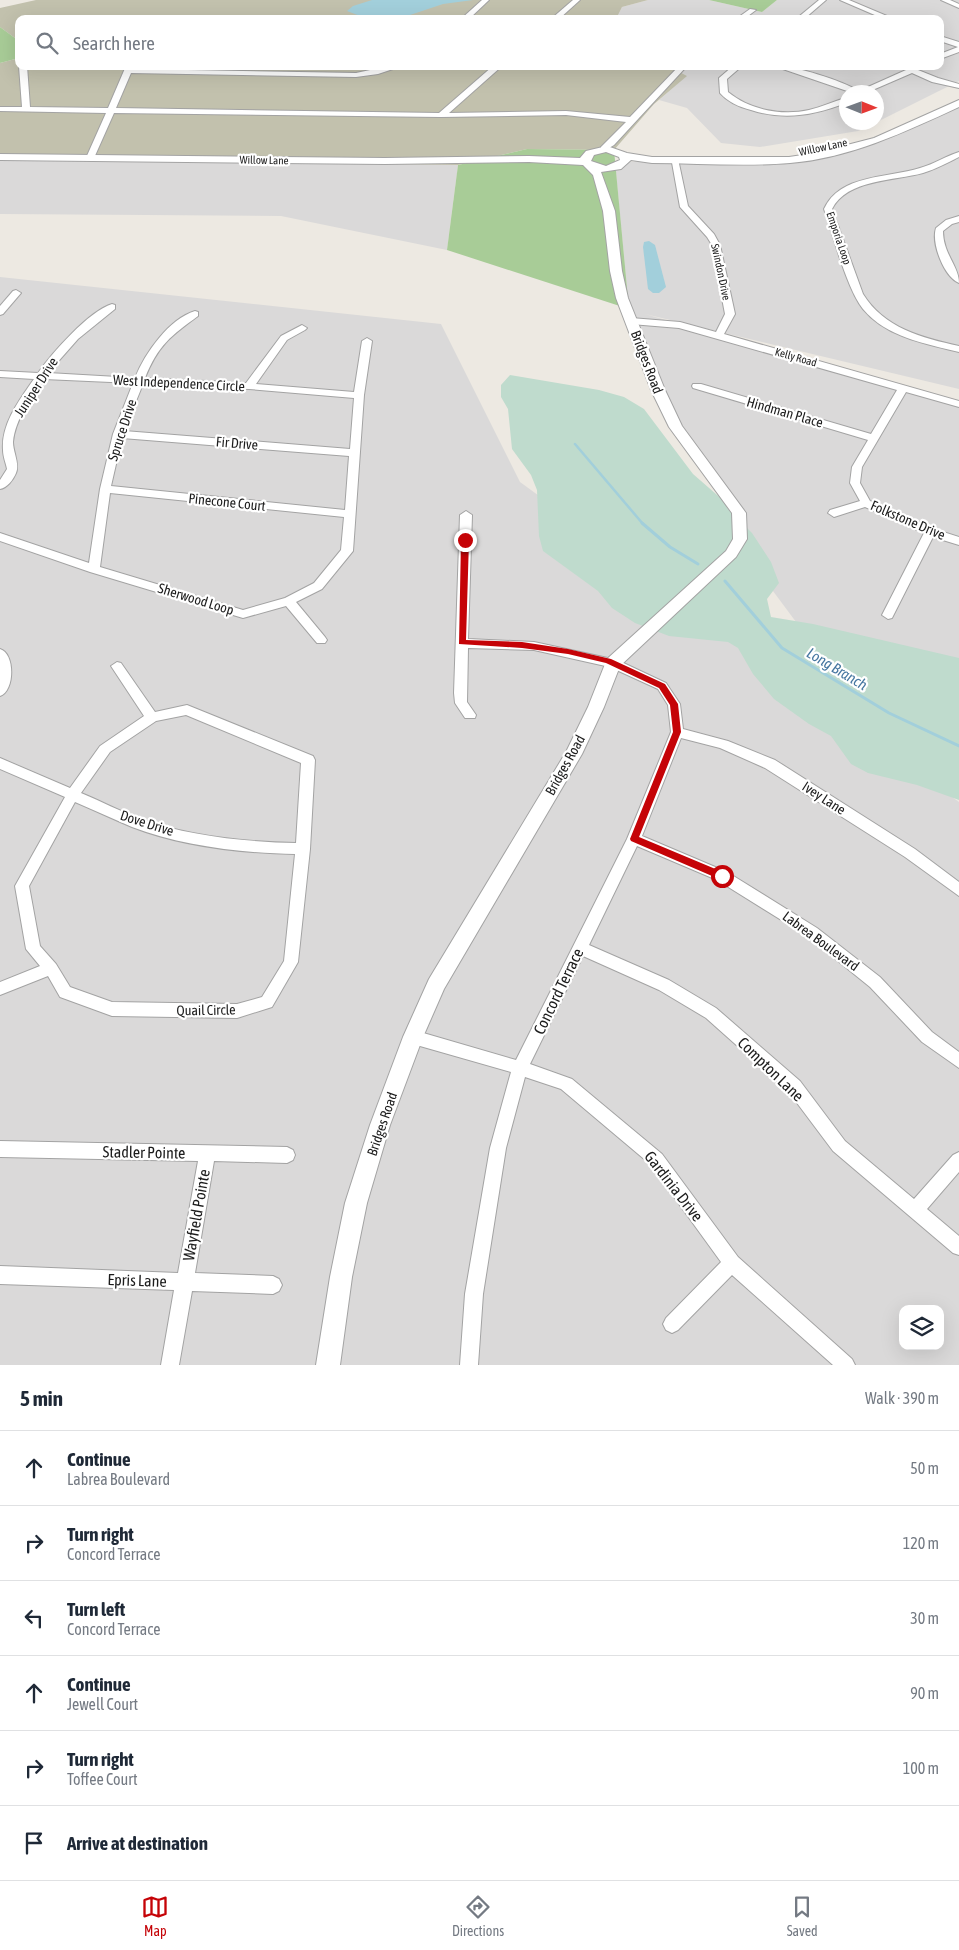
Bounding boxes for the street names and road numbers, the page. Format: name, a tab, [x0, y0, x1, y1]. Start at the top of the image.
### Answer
street label: Willow Lane	[798, 136, 848, 158]
street label: Willow Lane	[239, 154, 289, 166]
street label: Emporia Loop	[824, 210, 854, 266]
street label: Swindon Drive	[709, 243, 733, 301]
street label: Bridges Road	[628, 328, 666, 396]
street label: Kelly Road	[774, 345, 818, 369]
street label: Juniper Drive	[11, 354, 61, 420]
street label: West Independence Circle	[113, 372, 245, 394]
street label: Hindman Place	[745, 393, 825, 431]
street label: Spruce Drive	[104, 397, 140, 463]
street label: Fir Drive	[215, 433, 259, 453]
street label: Pinecone Court	[188, 490, 266, 514]
street label: Folkstone Drive	[868, 497, 948, 543]
street label: Sherwood Loop	[156, 580, 236, 618]
street label: Bridges Road	[542, 732, 588, 798]
street label: Ivey Lane	[799, 778, 849, 818]
street label: Dove Drive	[118, 807, 176, 839]
street label: Labrea Boulevard	[780, 908, 862, 974]
street label: Concord Terrace	[529, 945, 587, 1037]
street label: Quail Circle	[176, 1001, 236, 1019]
street label: Compton Lane	[734, 1033, 808, 1106]
street label: Bridges Road	[364, 1090, 400, 1158]
street label: Stadler Pointe	[102, 1142, 186, 1162]
street label: Gardinia Drive	[641, 1147, 707, 1225]
street label: Wayfield Pointe	[179, 1168, 214, 1262]
street label: Epris Lane	[107, 1270, 167, 1291]

